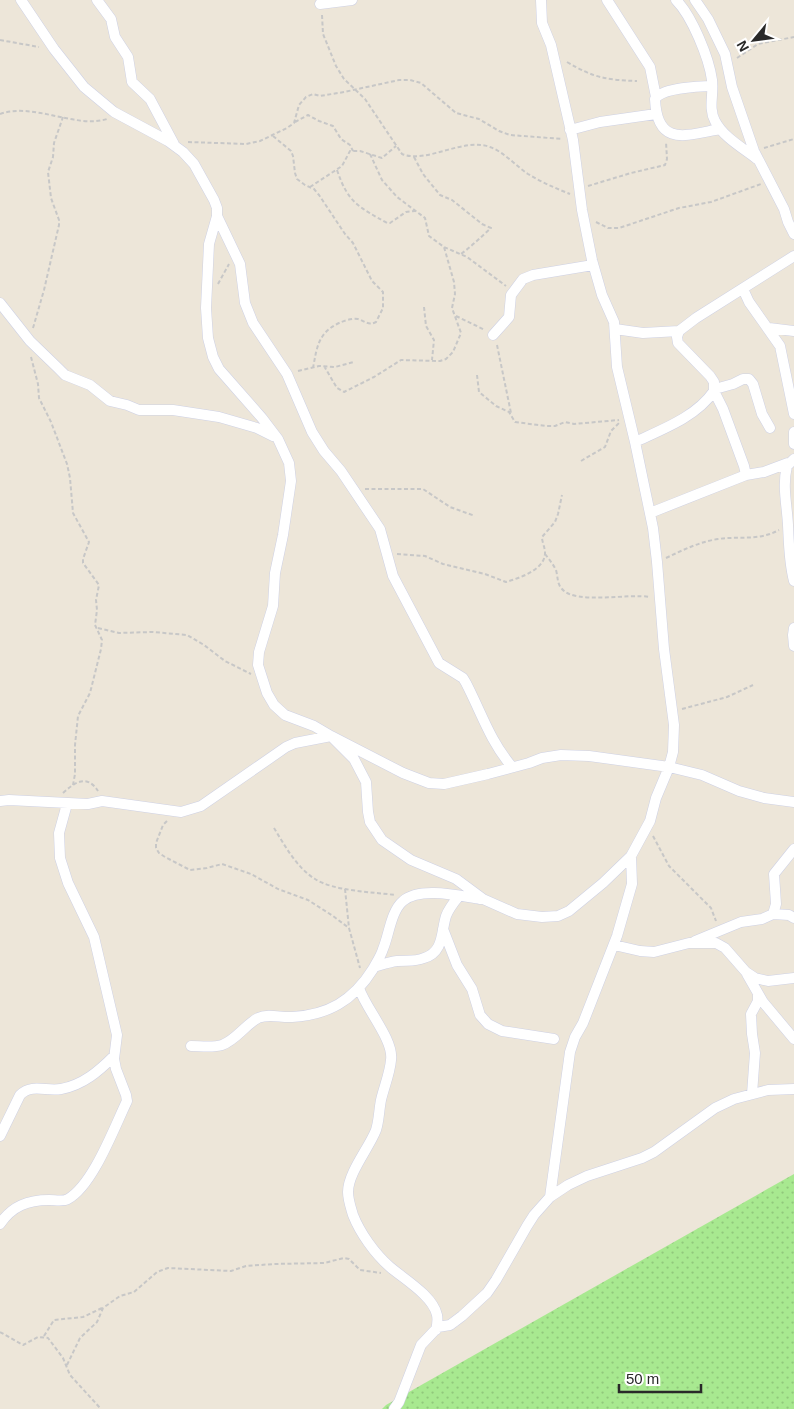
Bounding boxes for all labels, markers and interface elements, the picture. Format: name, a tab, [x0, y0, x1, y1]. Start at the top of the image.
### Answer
north arrow	[729, 15, 779, 65]
text: N	[733, 38, 752, 55]
scale bar	[619, 1362, 702, 1394]
text: 50 m	[626, 1370, 659, 1387]

